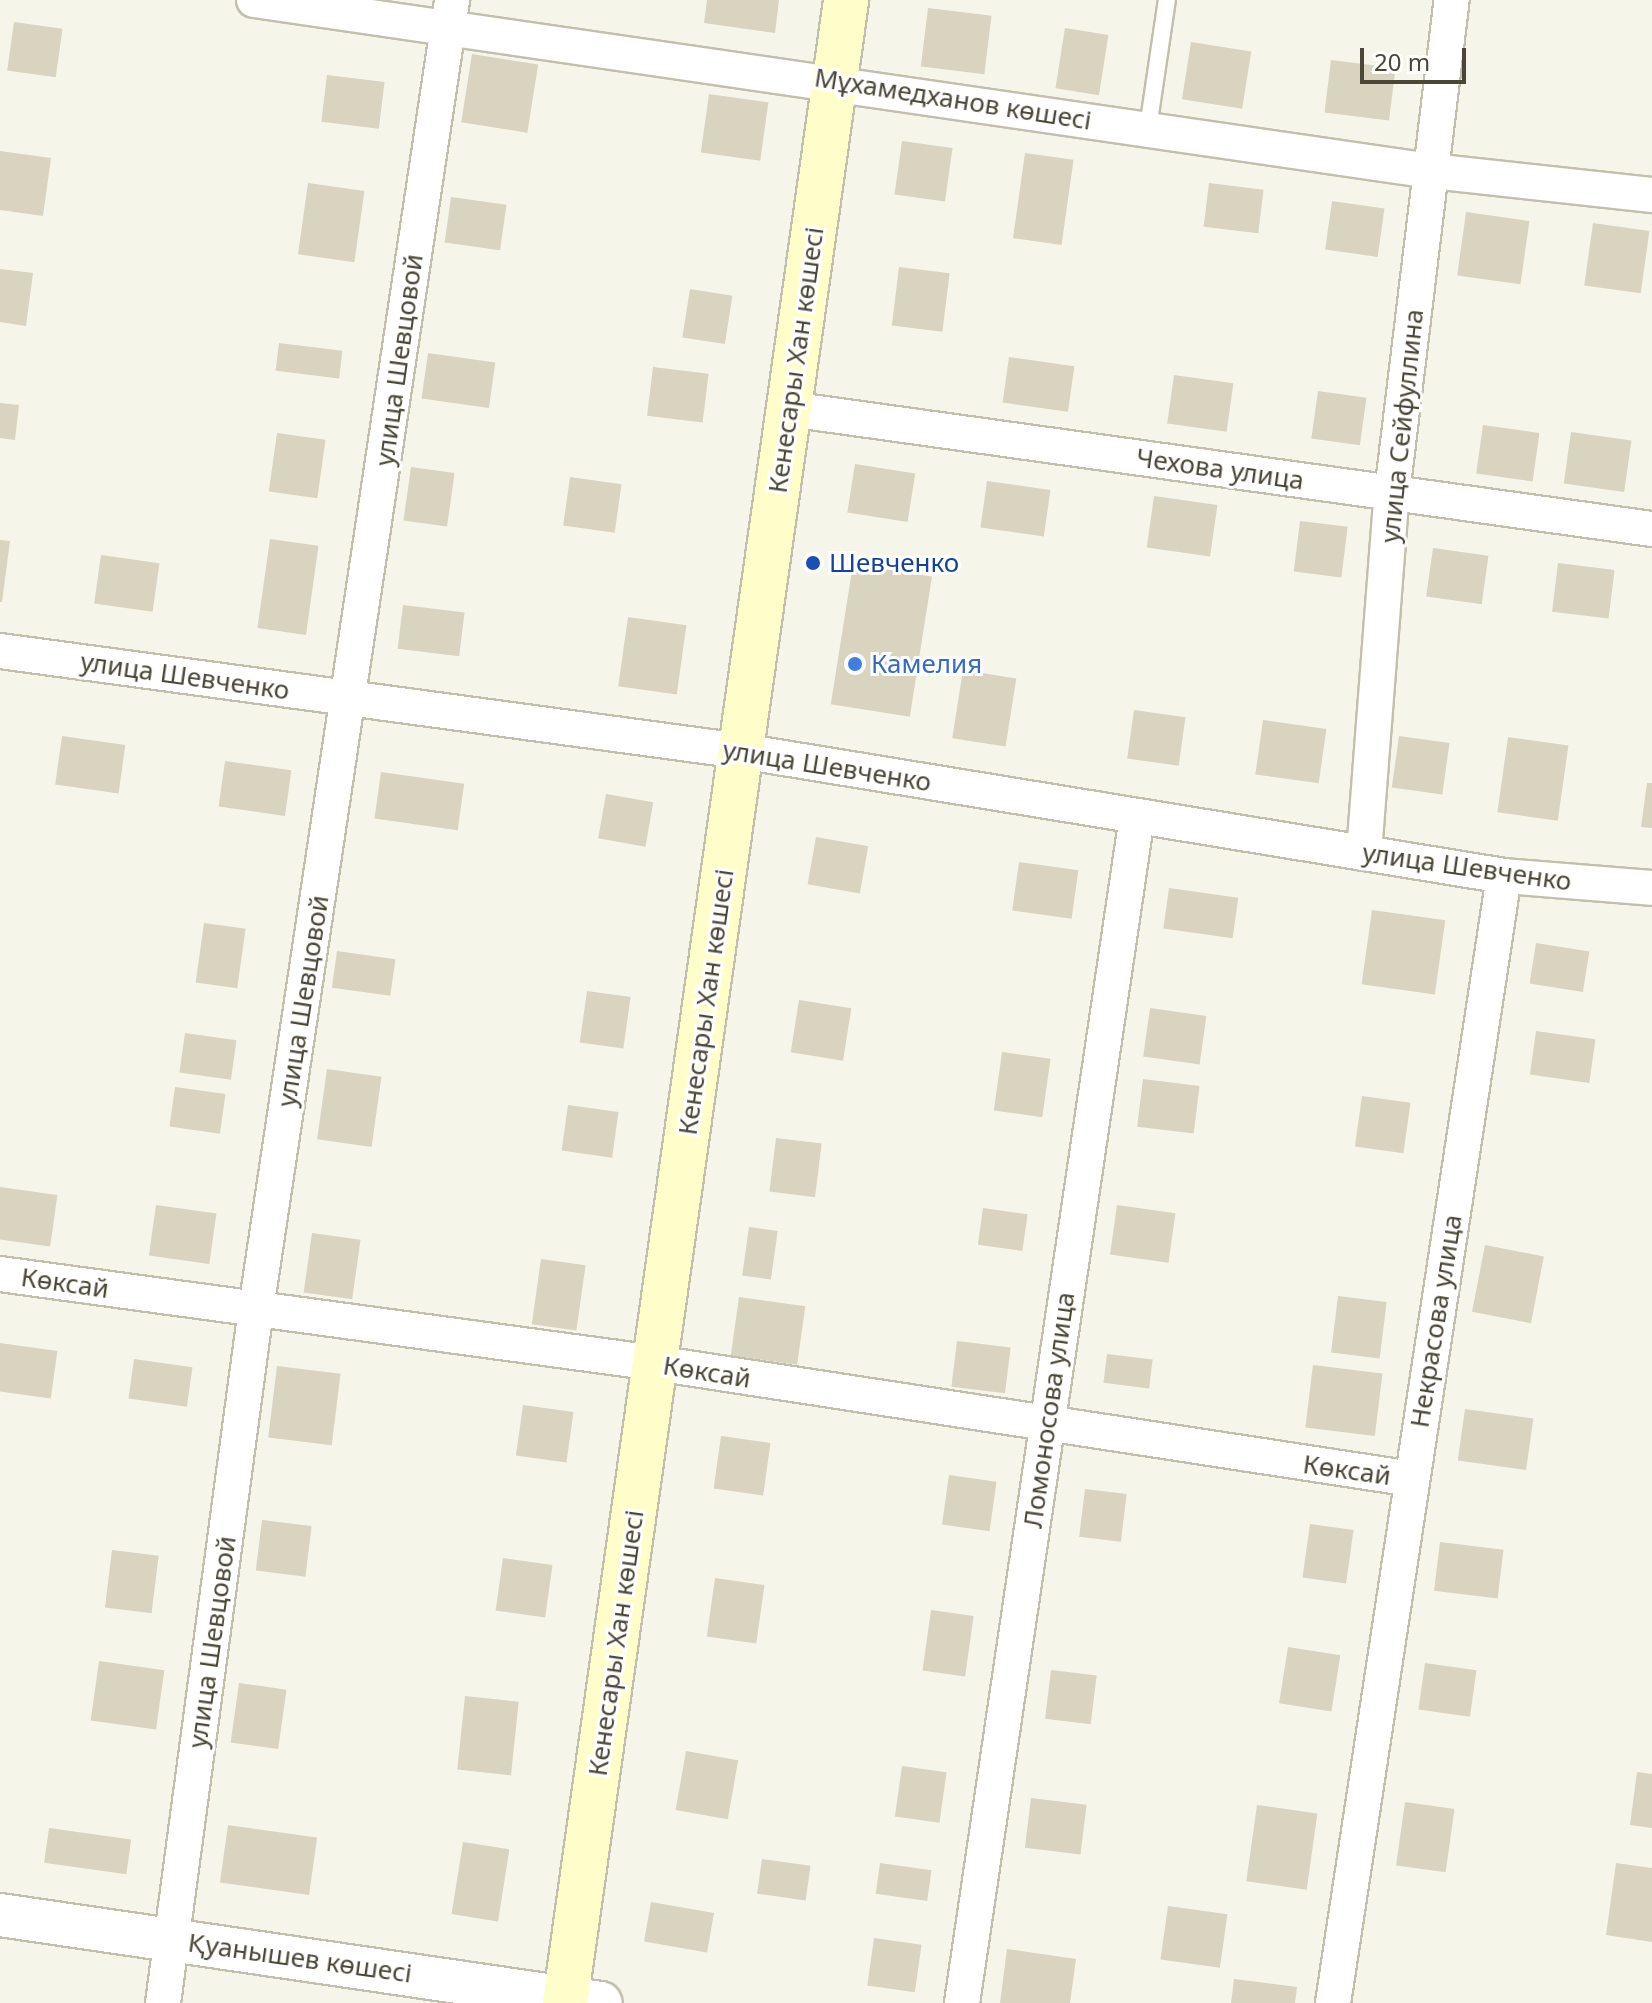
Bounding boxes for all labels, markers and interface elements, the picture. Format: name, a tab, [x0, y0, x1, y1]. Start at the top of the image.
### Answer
scale bar	[1364, 32, 1470, 82]
text: 20 m	[1374, 45, 1430, 78]
street label: Мұхамедханов көшесі	[812, 62, 1094, 136]
street label: Кенесары Хан көшесі	[762, 225, 830, 495]
street label: улица Шевцовой	[369, 252, 429, 468]
street label: улица Сейфуллина	[1374, 308, 1430, 544]
street label: Чехова улица	[1134, 442, 1306, 496]
place label: Шевченко	[829, 547, 959, 579]
marker: Шевченко	[804, 554, 822, 572]
street label: улица Шевченко	[79, 646, 291, 706]
place label: Камелия	[871, 648, 982, 680]
marker: Камелия	[846, 655, 864, 673]
street label: улица Шевченко	[721, 734, 933, 798]
street label: улица Шевченко	[1361, 837, 1573, 897]
street label: Кенесары Хан көшесі	[672, 867, 740, 1137]
street label: улица Шевцовой	[271, 893, 335, 1109]
street label: Некрасова улица	[1404, 1212, 1468, 1430]
street label: Көксай	[19, 1261, 111, 1305]
street label: Ломоносова улица	[1017, 1290, 1081, 1530]
street label: Көксай	[661, 1350, 753, 1394]
street label: Көксай	[1301, 1448, 1393, 1492]
street label: Кенесары Хан көшесі	[582, 1508, 650, 1778]
street label: улица Шевцовой	[182, 1534, 242, 1750]
street label: Қуанышев көшесі	[186, 1927, 414, 1989]

